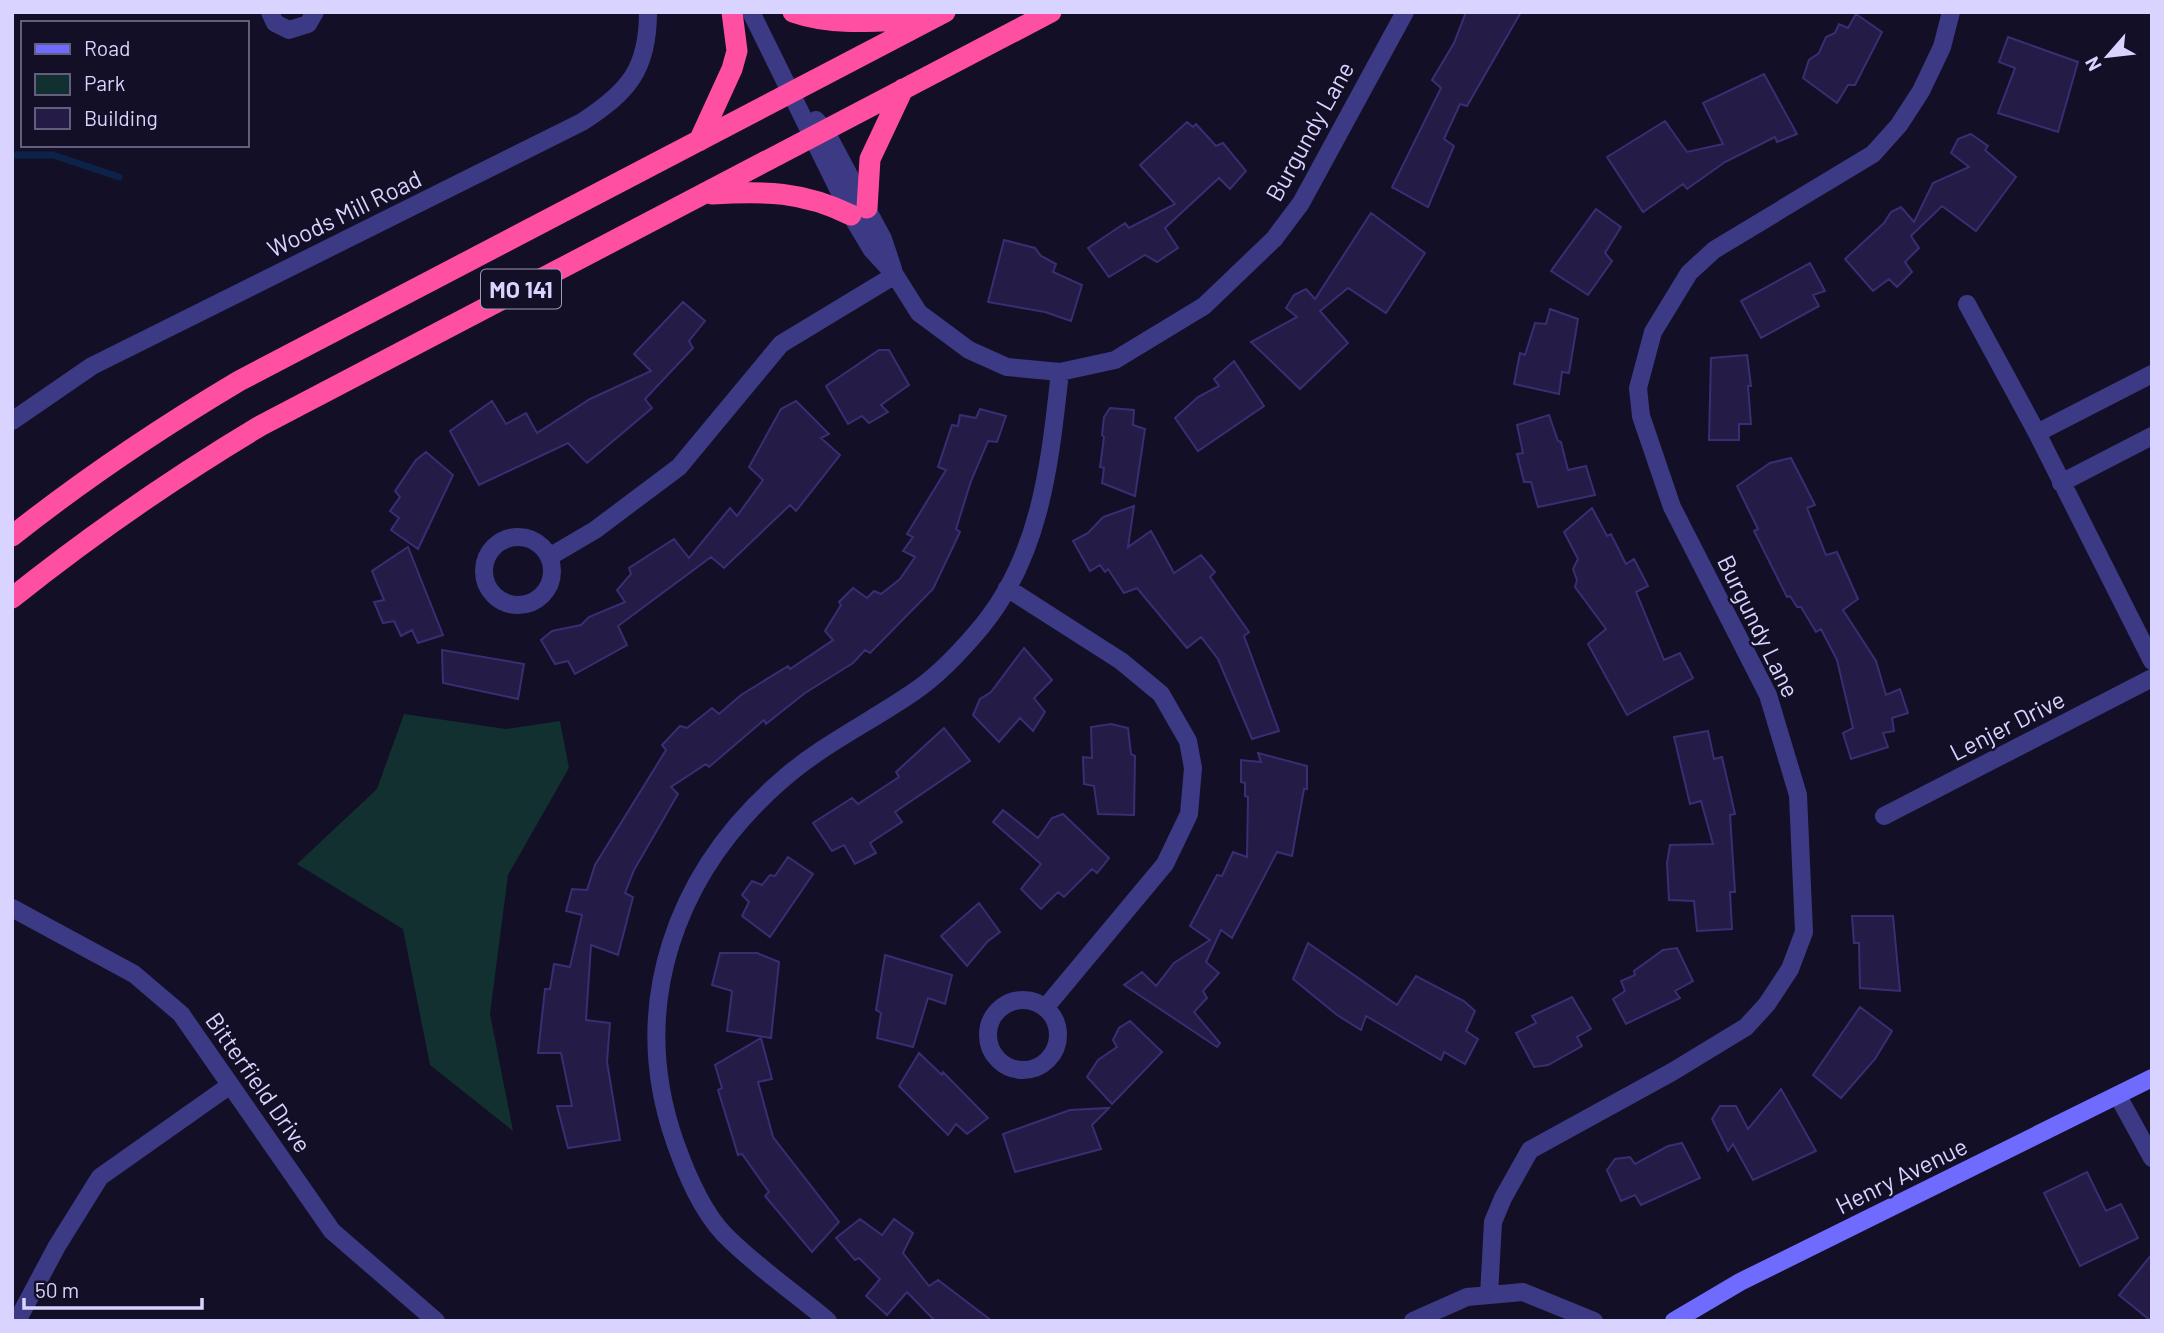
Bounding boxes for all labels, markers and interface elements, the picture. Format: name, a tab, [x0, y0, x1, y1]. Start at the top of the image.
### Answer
legend	[21, 21, 248, 147]
north arrow	[2073, 21, 2143, 91]
text: Road	[84, 35, 130, 60]
text: N	[2079, 53, 2106, 75]
street label: Burgundy Lane	[1259, 56, 1359, 206]
text: Park	[84, 70, 125, 95]
text: Building	[84, 105, 158, 130]
street label: Woods Mill Road	[262, 163, 426, 263]
road number: MO 141	[481, 270, 561, 308]
street label: Burgundy Lane	[1712, 550, 1806, 702]
street label: Lenjer Drive	[1945, 684, 2069, 766]
street label: Bitterfield Drive	[200, 1006, 318, 1158]
street label: Henry Avenue	[1830, 1131, 1972, 1219]
scale bar	[24, 1266, 203, 1310]
text: 50 m	[35, 1277, 79, 1302]

